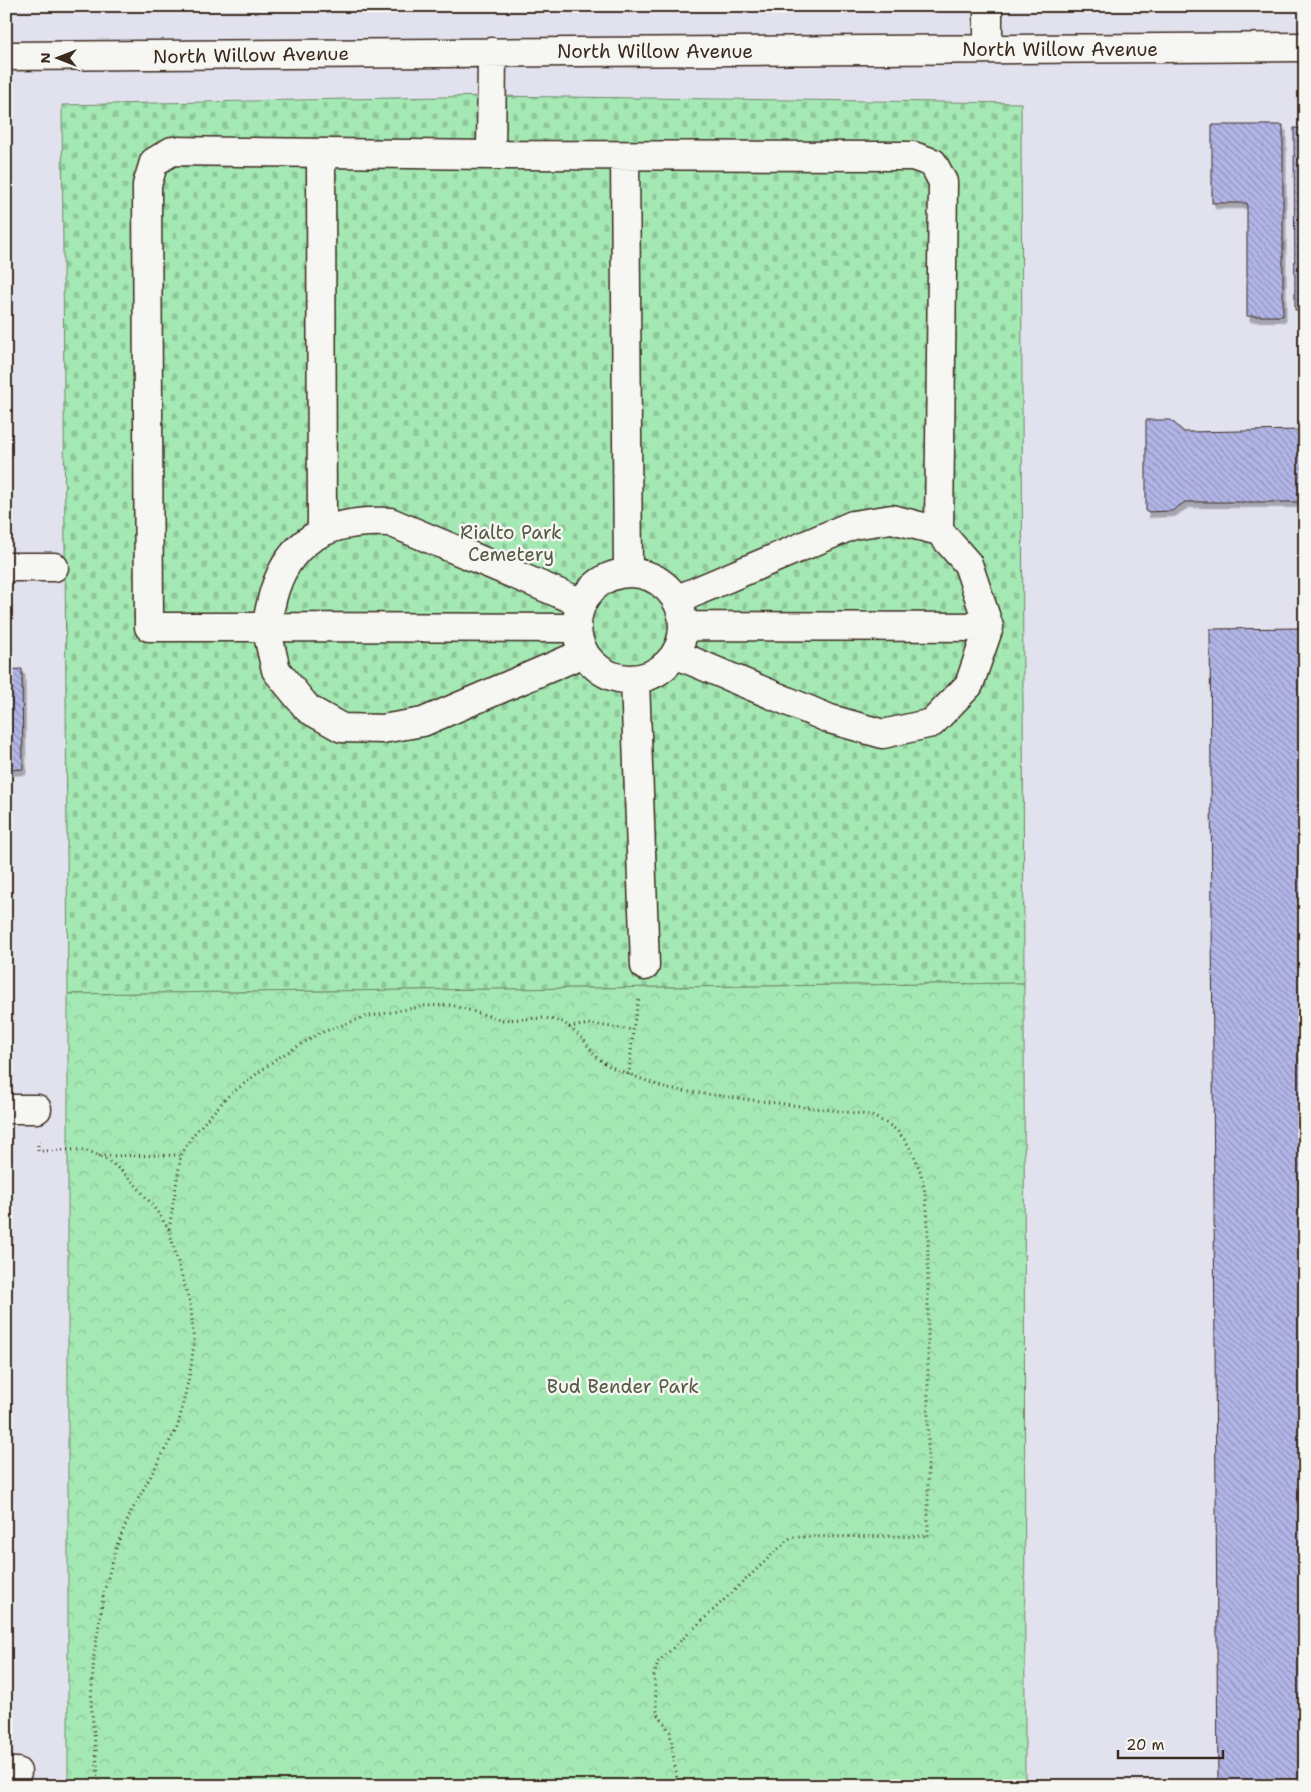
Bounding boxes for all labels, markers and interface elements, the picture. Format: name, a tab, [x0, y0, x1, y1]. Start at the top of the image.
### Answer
north arrow	[32, 32, 82, 82]
street label: North Willow Avenue	[962, 37, 1158, 62]
street label: North Willow Avenue	[557, 39, 753, 64]
street label: North Willow Avenue	[153, 41, 349, 69]
text: N	[36, 52, 54, 64]
park label: Rialto Park Cemetery	[460, 520, 562, 567]
park label: Bud Bender Park	[547, 1374, 699, 1399]
scale bar	[1118, 1727, 1224, 1759]
text: 20 m	[1126, 1735, 1165, 1755]

